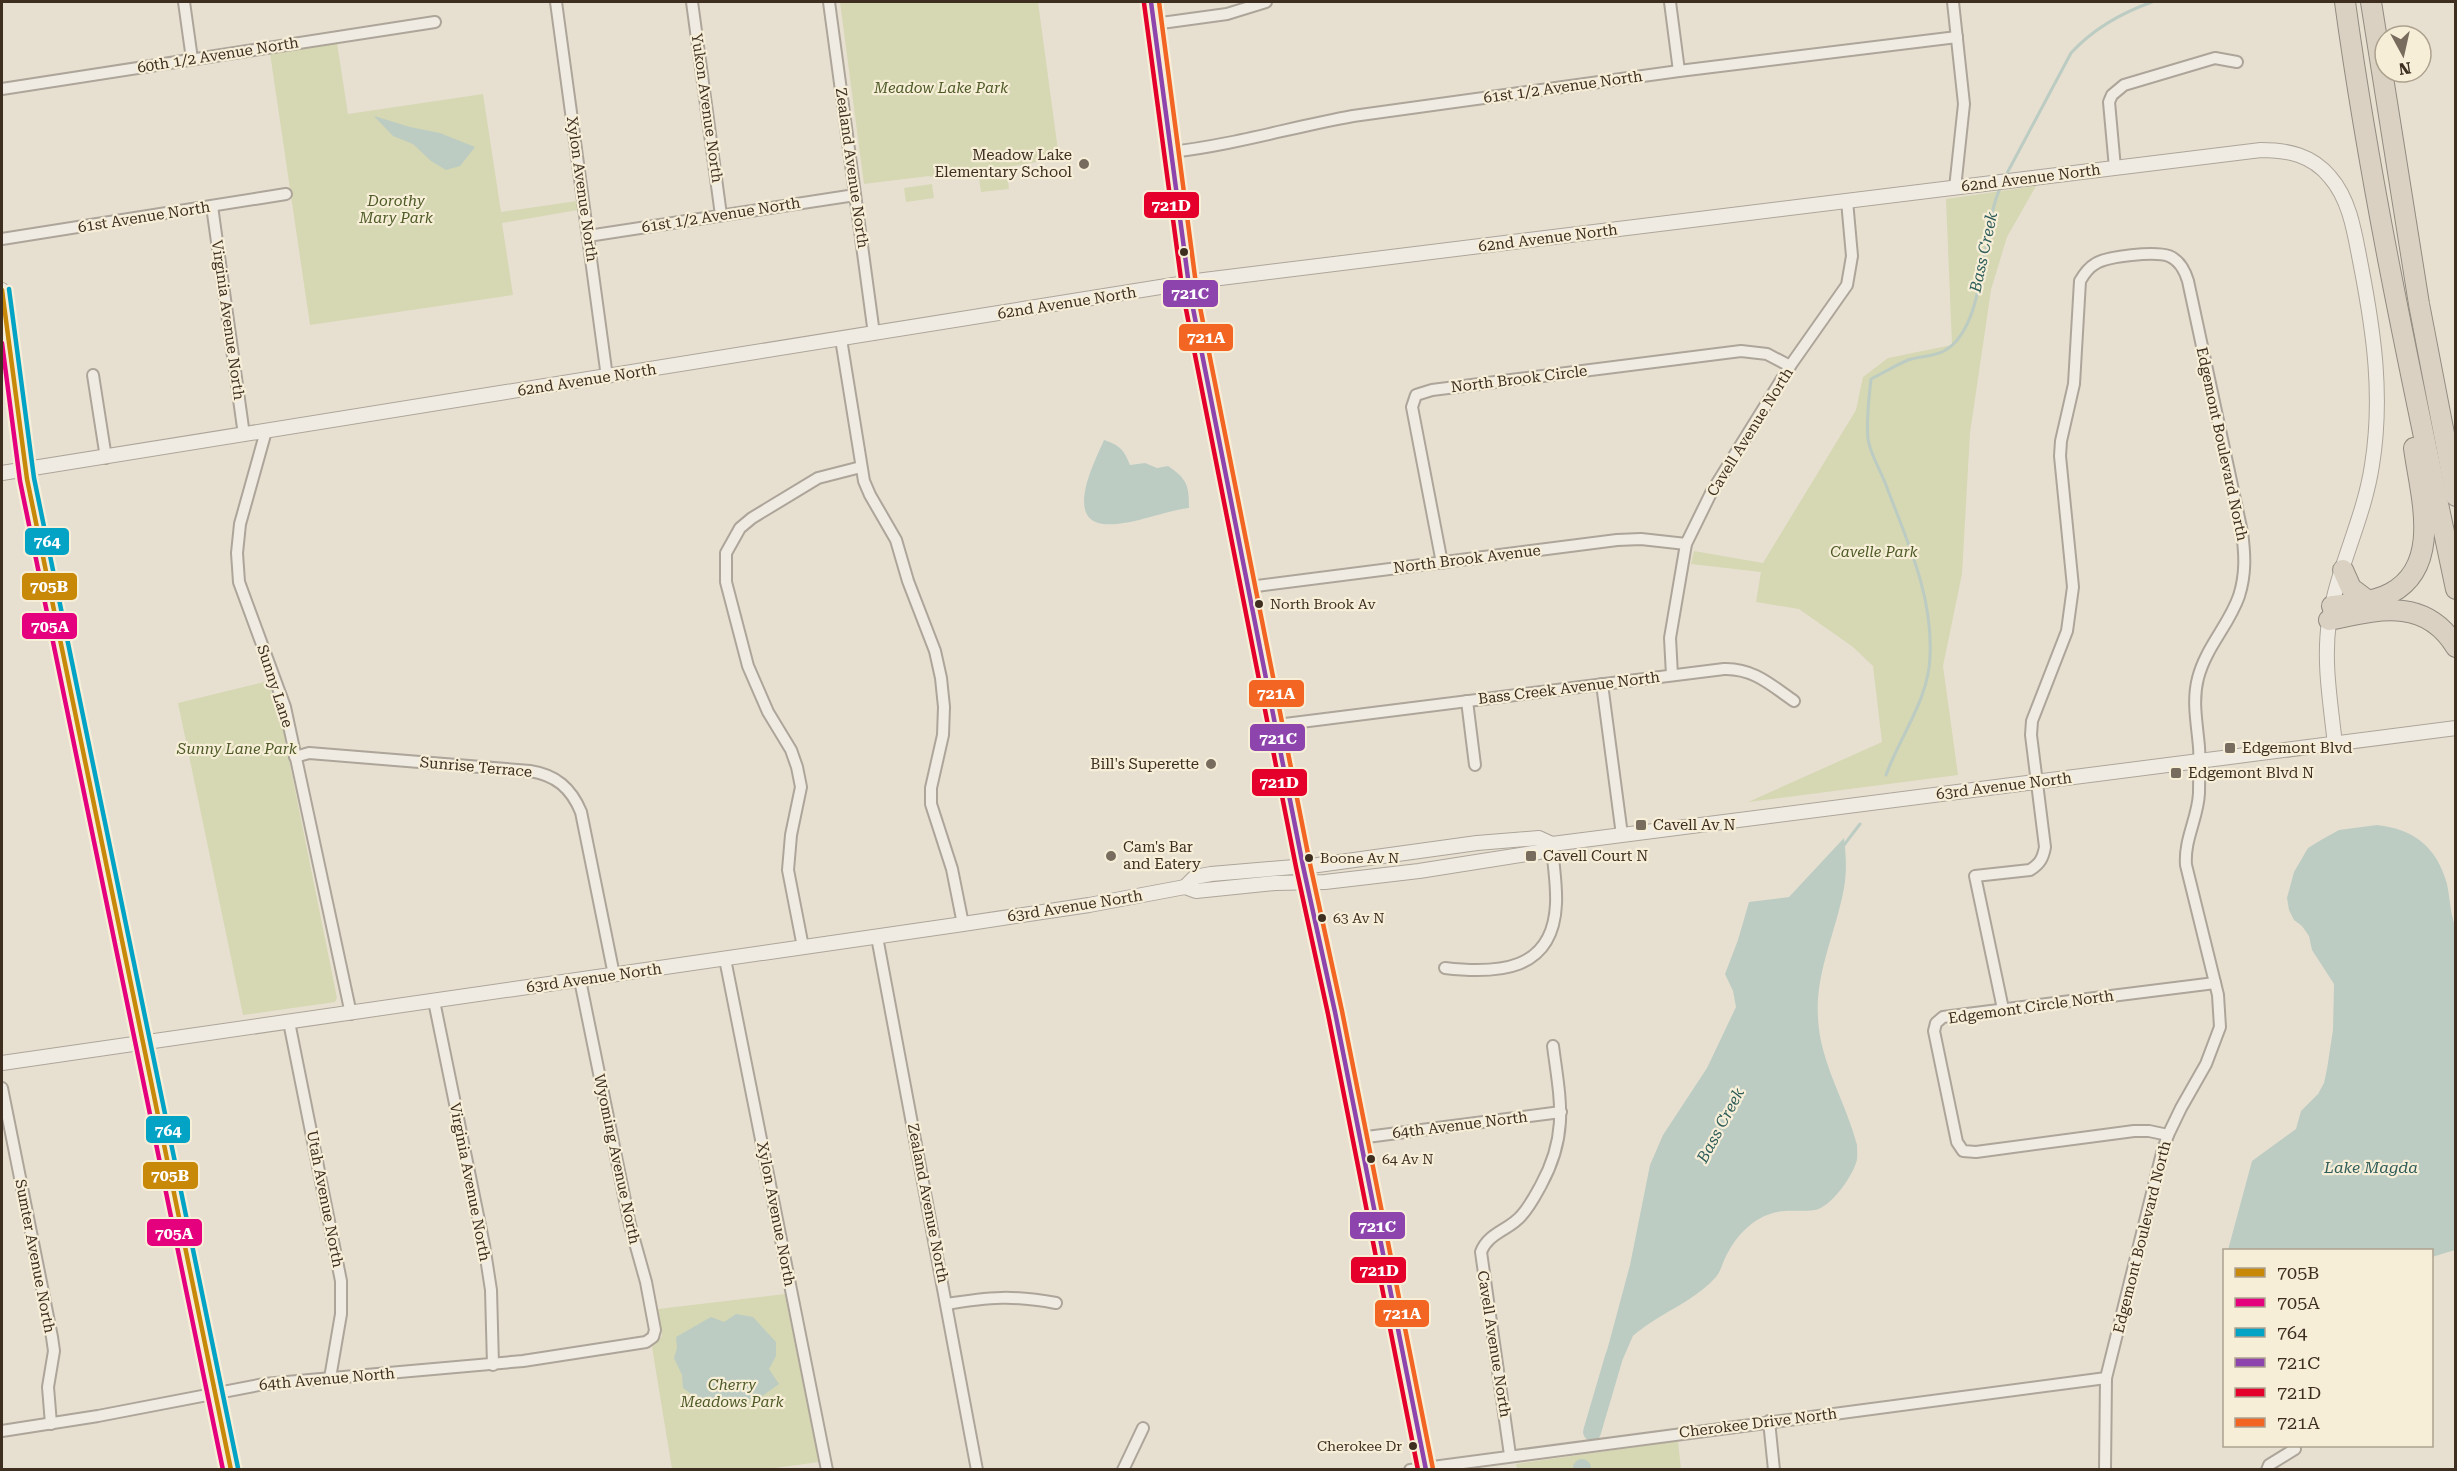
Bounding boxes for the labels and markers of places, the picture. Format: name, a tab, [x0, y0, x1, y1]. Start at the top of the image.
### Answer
place label: Meadow Lake Elementary School	[934, 146, 1072, 181]
marker: Meadow Lake Elementary School	[1077, 157, 1091, 171]
unlabelled marker	[1178, 246, 1190, 258]
place label: North Brook Av	[1270, 596, 1376, 612]
marker: North Brook Av	[1253, 598, 1265, 610]
place label: Edgemont Blvd	[2242, 739, 2353, 757]
marker: Edgemont Blvd	[2223, 741, 2237, 755]
place label: Bill's Superette	[1090, 755, 1199, 773]
marker: Bill's Superette	[1204, 757, 1218, 771]
place label: Edgemont Blvd N	[2188, 764, 2314, 782]
marker: Edgemont Blvd N	[2169, 766, 2183, 780]
place label: Cavell Av N	[1653, 816, 1736, 834]
marker: Cavell Av N	[1634, 818, 1648, 832]
place label: Cam's Bar and Eatery	[1123, 838, 1201, 873]
place label: Cavell Court N	[1543, 847, 1648, 865]
marker: Cam's Bar and Eatery	[1104, 849, 1118, 863]
marker: Cavell Court N	[1524, 849, 1538, 863]
place label: Boone Av N	[1320, 850, 1399, 866]
marker: Boone Av N	[1303, 852, 1315, 864]
place label: 63 Av N	[1333, 910, 1384, 926]
marker: 63 Av N	[1316, 912, 1328, 924]
place label: 64 Av N	[1382, 1151, 1433, 1167]
marker: 64 Av N	[1365, 1153, 1377, 1165]
place label: Cherokee Dr	[1317, 1438, 1402, 1454]
marker: Cherokee Dr	[1407, 1440, 1419, 1452]

